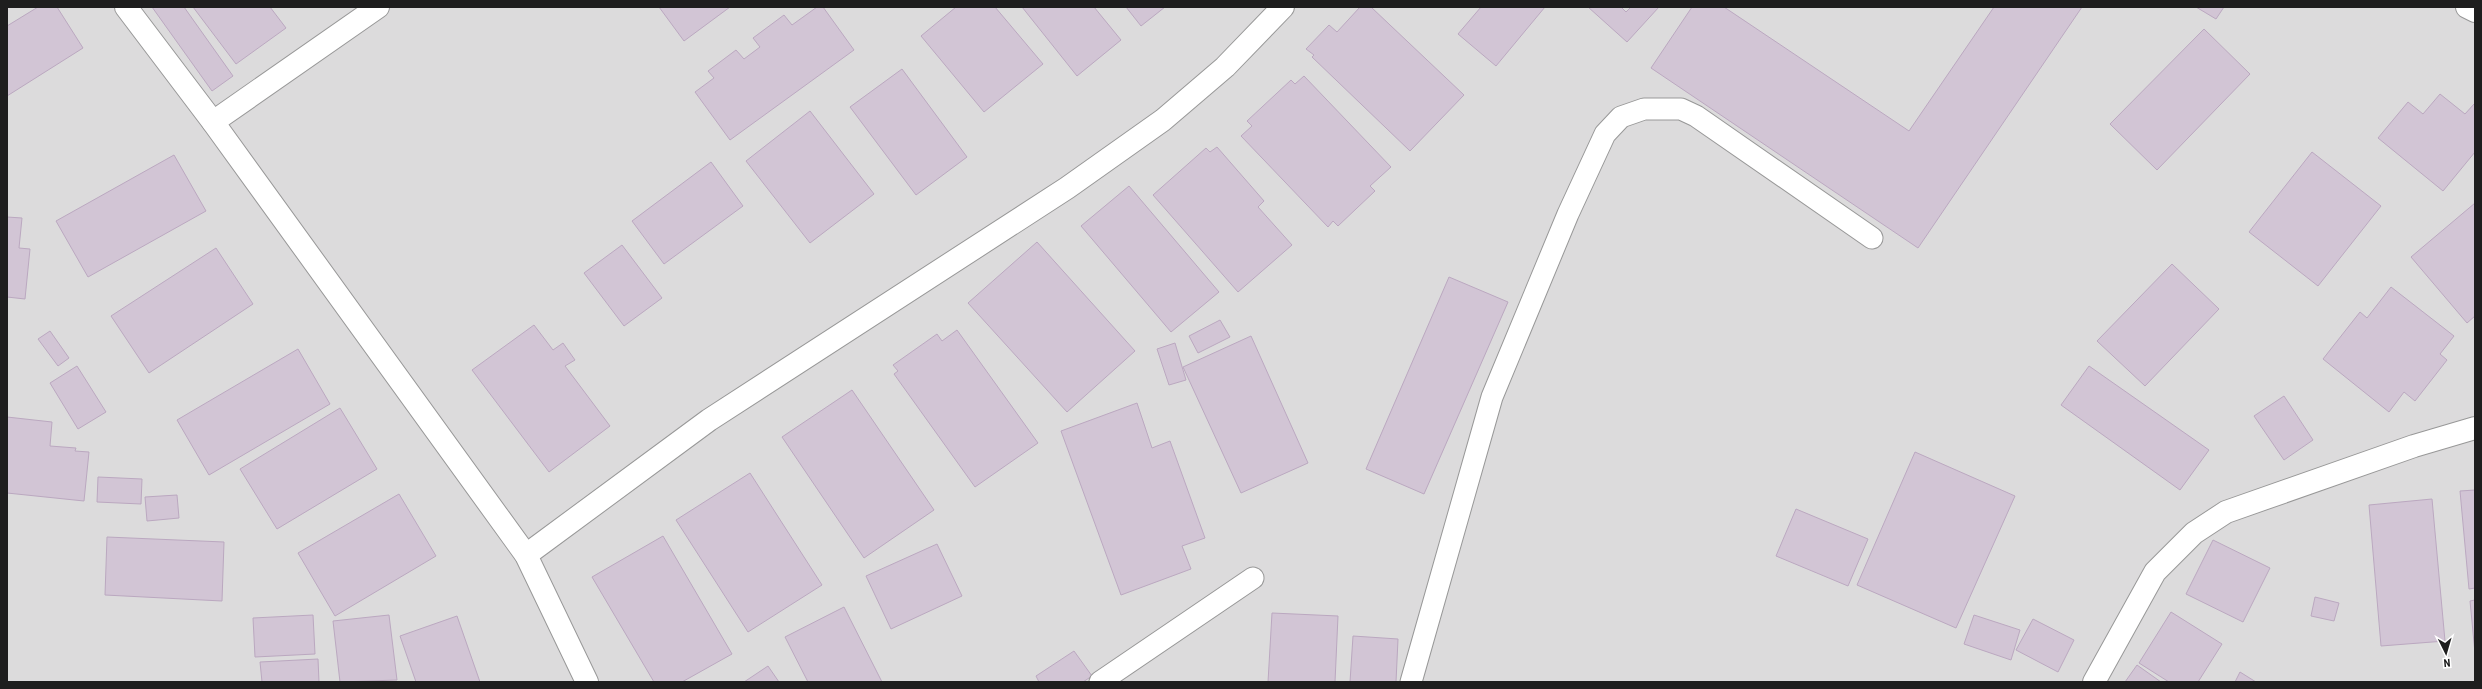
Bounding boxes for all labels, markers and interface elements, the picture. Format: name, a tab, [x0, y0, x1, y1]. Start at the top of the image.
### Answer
north arrow	[2426, 633, 2466, 673]
text: N	[2443, 656, 2451, 669]

